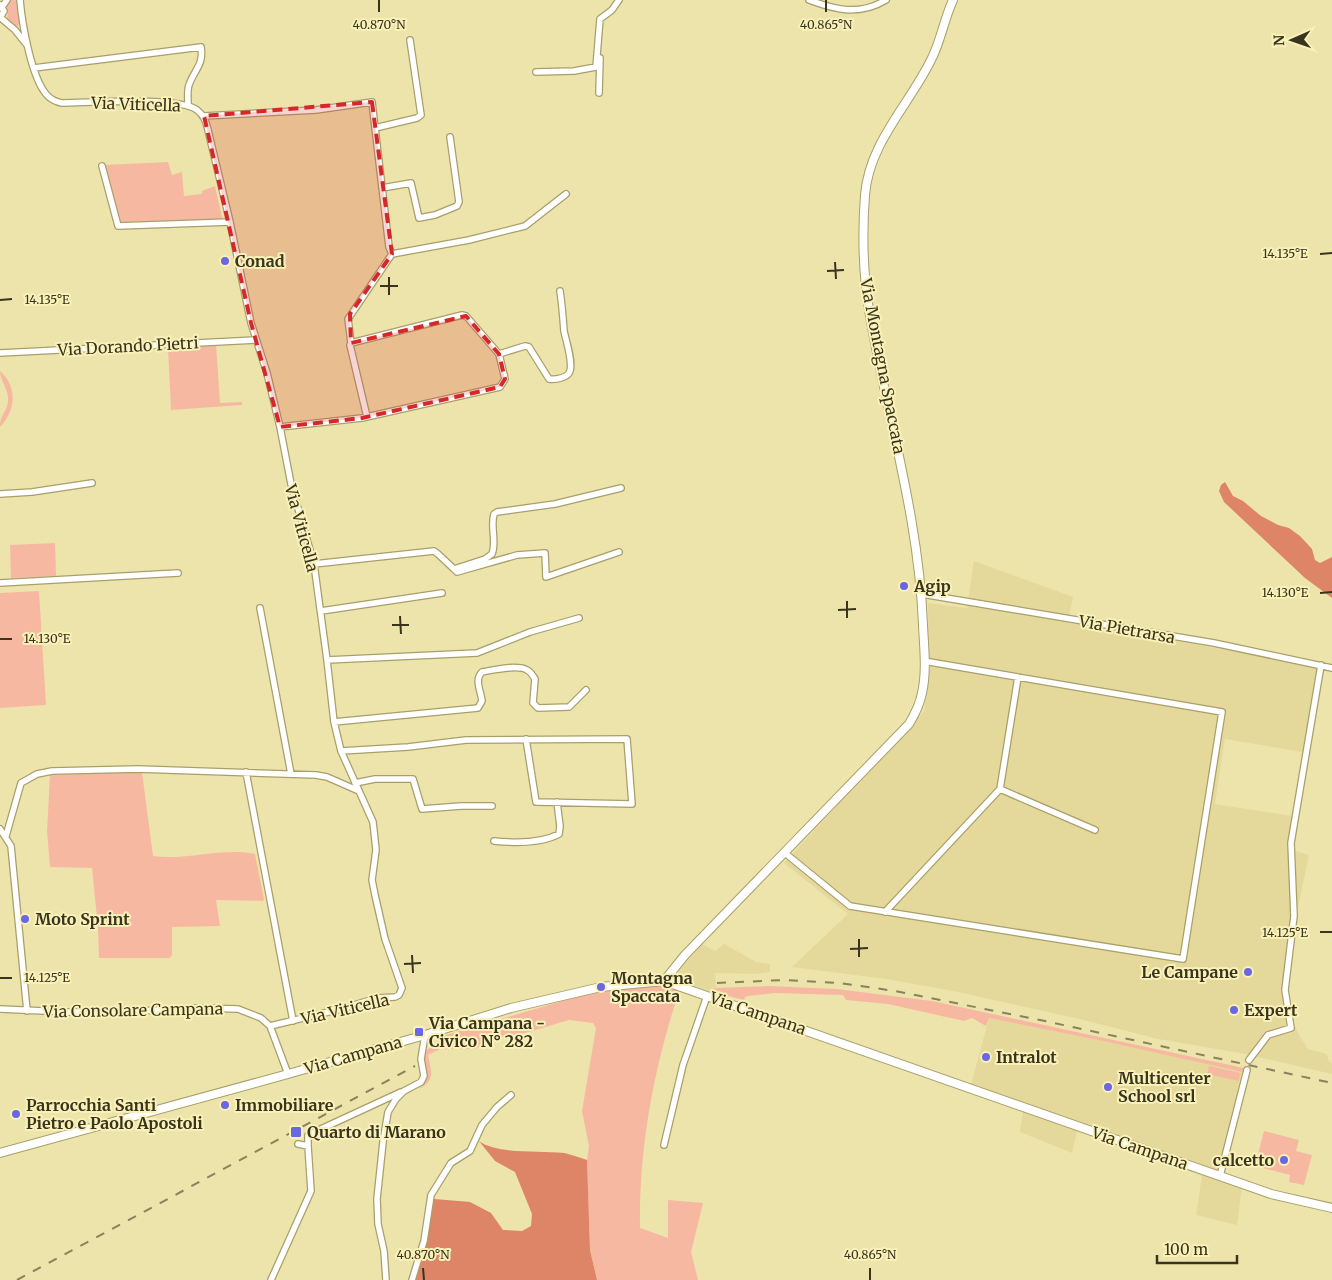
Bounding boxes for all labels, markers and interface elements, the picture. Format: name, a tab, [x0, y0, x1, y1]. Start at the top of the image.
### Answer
north arrow	[1267, 15, 1317, 65]
text: 40.870°N	[353, 17, 406, 32]
text: 40.865°N	[800, 17, 853, 32]
text: N	[1270, 35, 1288, 46]
street label: Via Viticella	[90, 92, 182, 116]
text: 14.135°E	[1262, 246, 1308, 261]
place label: Conad	[235, 251, 285, 271]
marker: Conad	[219, 255, 231, 267]
street label: Via Montagna Spaccata	[856, 275, 910, 456]
text: 14.135°E	[24, 292, 70, 307]
street label: Via Dorando Pietri	[56, 332, 199, 360]
street label: Via Viticella	[280, 481, 323, 574]
place label: Agip	[913, 576, 951, 596]
marker: Agip	[898, 580, 910, 592]
text: 14.130°E	[1262, 585, 1309, 600]
street label: Via Pietrarsa	[1076, 611, 1177, 647]
text: 14.130°E	[24, 631, 71, 646]
place label: Moto Sprint	[35, 909, 130, 929]
marker: Moto Sprint	[19, 913, 31, 925]
text: 14.125°E	[1262, 925, 1308, 940]
place label: Le Campane	[1141, 962, 1238, 982]
marker: Le Campane	[1242, 966, 1254, 978]
place label: Montagna Spaccata	[611, 968, 693, 1006]
text: 14.125°E	[24, 970, 70, 985]
marker: Montagna Spaccata	[595, 981, 607, 993]
street label: Via Campana	[706, 987, 809, 1039]
street label: Via Viticella	[298, 989, 391, 1029]
street label: Via Consolare Campana	[42, 998, 224, 1022]
place label: Expert	[1244, 1000, 1298, 1020]
marker: Expert	[1228, 1004, 1240, 1016]
place label: Via Campana - Civico N° 282	[428, 1013, 545, 1051]
marker: Via Campana - Civico N° 282	[413, 1026, 425, 1038]
street label: Via Campana	[301, 1031, 405, 1079]
place label: Intralot	[996, 1047, 1057, 1067]
marker: Intralot	[980, 1051, 992, 1063]
place label: Multicenter School srl	[1118, 1068, 1211, 1106]
marker: Multicenter School srl	[1102, 1081, 1114, 1093]
place label: Parrocchia Santi Pietro e Paolo Apostoli	[26, 1095, 203, 1133]
place label: Immobiliare	[235, 1095, 334, 1115]
marker: Immobiliare	[219, 1099, 231, 1111]
marker: Parrocchia Santi Pietro e Paolo Apostoli	[10, 1108, 22, 1120]
place label: Quarto di Marano	[307, 1122, 446, 1142]
street label: Via Campana	[1088, 1122, 1191, 1174]
marker: Quarto di Marano	[289, 1125, 303, 1139]
place label: calcetto	[1213, 1150, 1274, 1170]
marker: calcetto	[1278, 1154, 1290, 1166]
scale bar	[1157, 1232, 1237, 1264]
text: 100 m	[1164, 1240, 1208, 1259]
text: 40.870°N	[397, 1247, 450, 1262]
text: 40.865°N	[844, 1247, 897, 1262]

